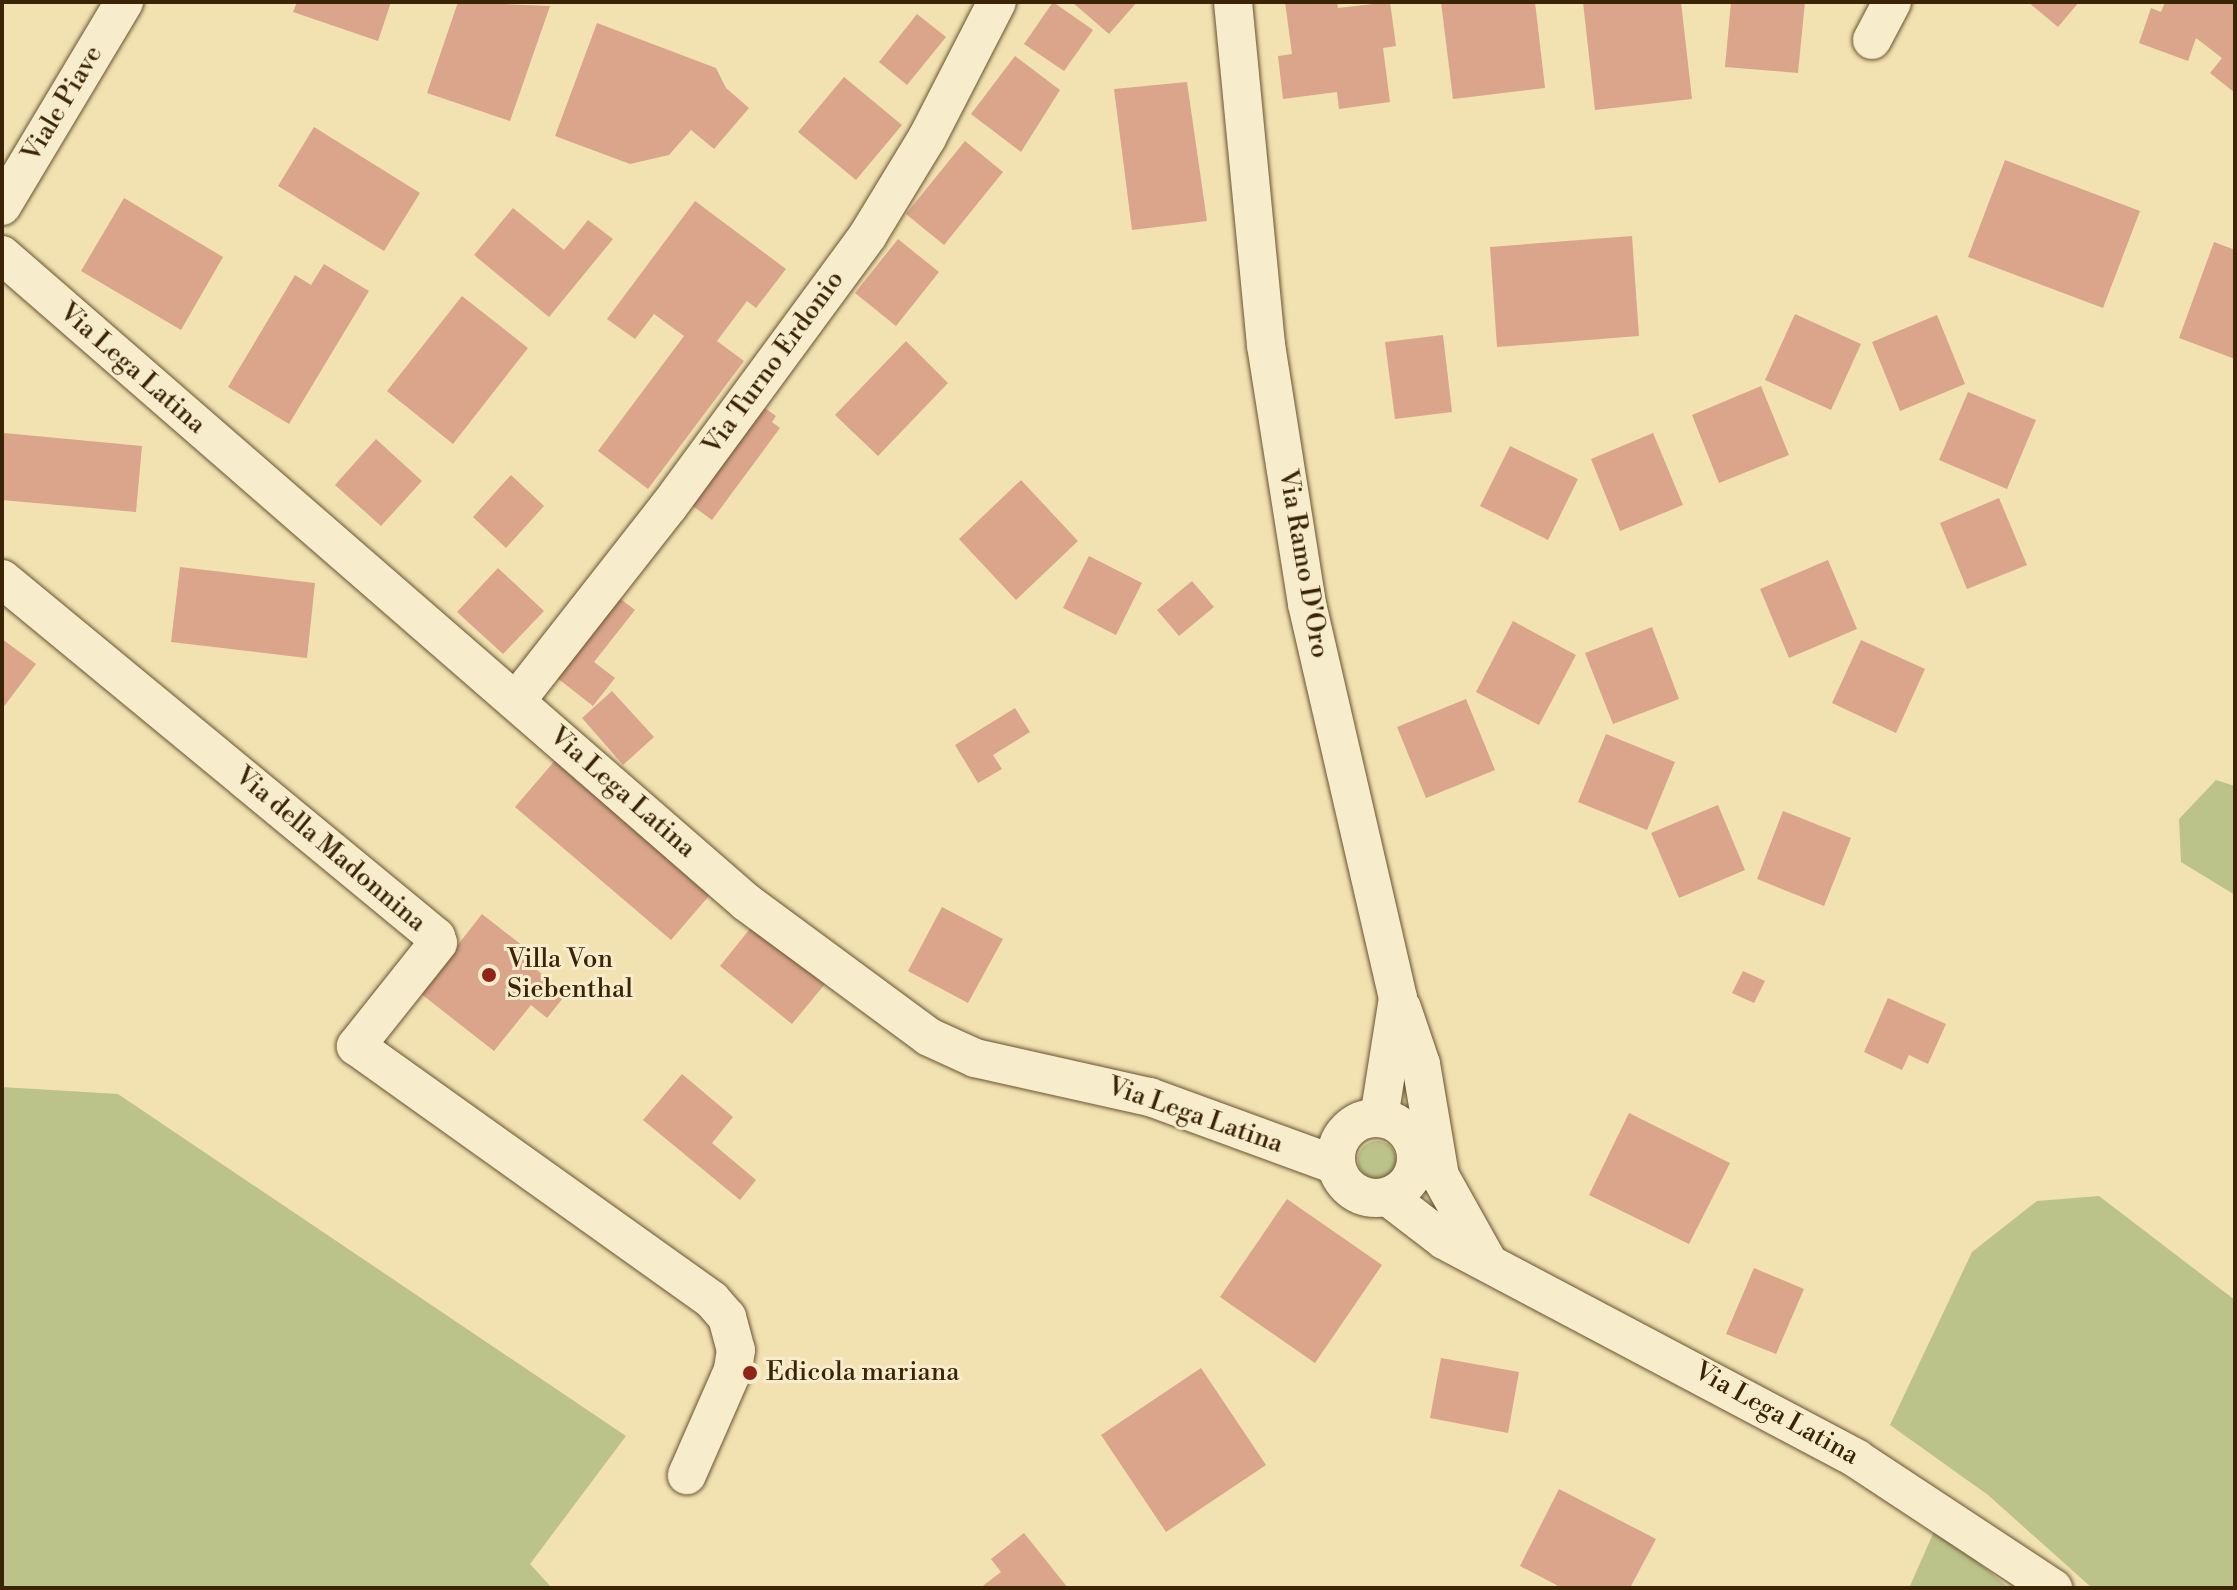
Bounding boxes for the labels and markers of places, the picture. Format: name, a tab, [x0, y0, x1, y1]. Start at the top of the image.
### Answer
place label: Villa Von Siebenthal	[507, 944, 633, 1006]
marker: Villa Von Siebenthal	[478, 964, 500, 986]
place label: Edicola mariana	[766, 1357, 959, 1389]
marker: Edicola mariana	[741, 1364, 759, 1382]

